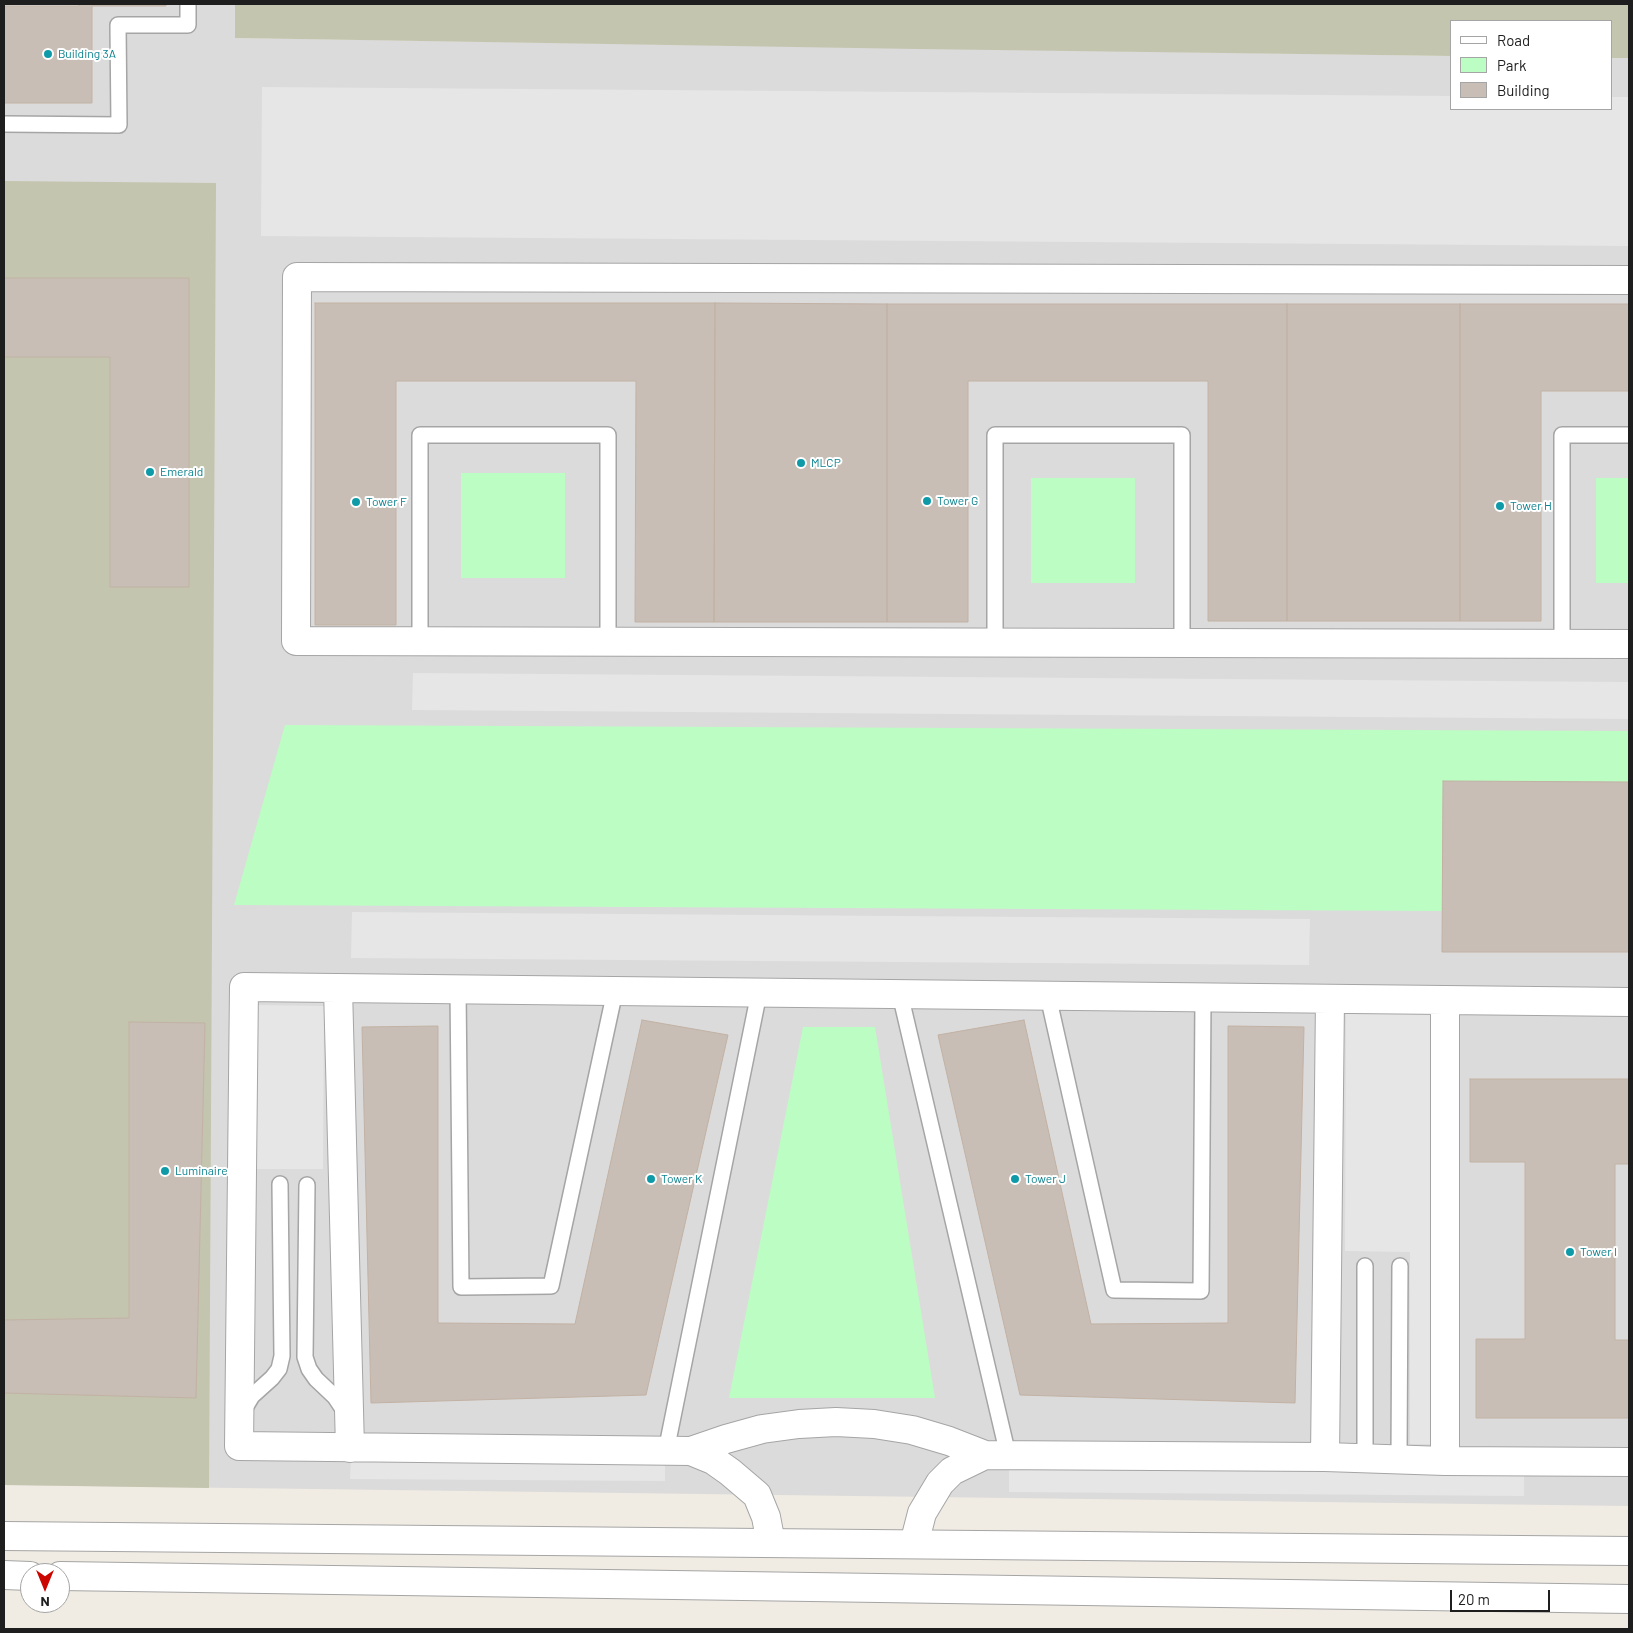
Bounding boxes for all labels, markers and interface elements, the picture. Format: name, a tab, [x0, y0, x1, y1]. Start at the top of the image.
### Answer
legend	[1450, 20, 1613, 110]
text: Road	[1497, 31, 1530, 49]
place label: Building 3A	[58, 47, 116, 61]
marker: Building 3A	[42, 48, 54, 60]
text: Park	[1497, 56, 1526, 74]
text: Building	[1497, 81, 1550, 99]
place label: MLCP	[811, 456, 841, 470]
marker: MLCP	[795, 457, 807, 469]
place label: Emerald	[160, 465, 203, 479]
marker: Emerald	[144, 466, 156, 478]
place label: Tower G	[937, 494, 978, 508]
place label: Tower F	[366, 495, 407, 509]
marker: Tower G	[921, 495, 933, 507]
marker: Tower F	[350, 496, 362, 508]
place label: Tower H	[1510, 499, 1552, 513]
marker: Tower H	[1494, 500, 1506, 512]
place label: Luminaire	[175, 1164, 228, 1178]
marker: Luminaire	[159, 1165, 171, 1177]
place label: Tower K	[661, 1172, 702, 1186]
place label: Tower J	[1025, 1172, 1066, 1186]
marker: Tower K	[645, 1173, 657, 1185]
marker: Tower J	[1009, 1173, 1021, 1185]
place label: Tower I	[1580, 1245, 1617, 1259]
marker: Tower I	[1564, 1246, 1576, 1258]
north arrow	[20, 1563, 70, 1613]
scale bar	[1453, 1580, 1553, 1612]
text: 20 m	[1458, 1590, 1490, 1608]
text: N	[40, 1594, 50, 1611]

